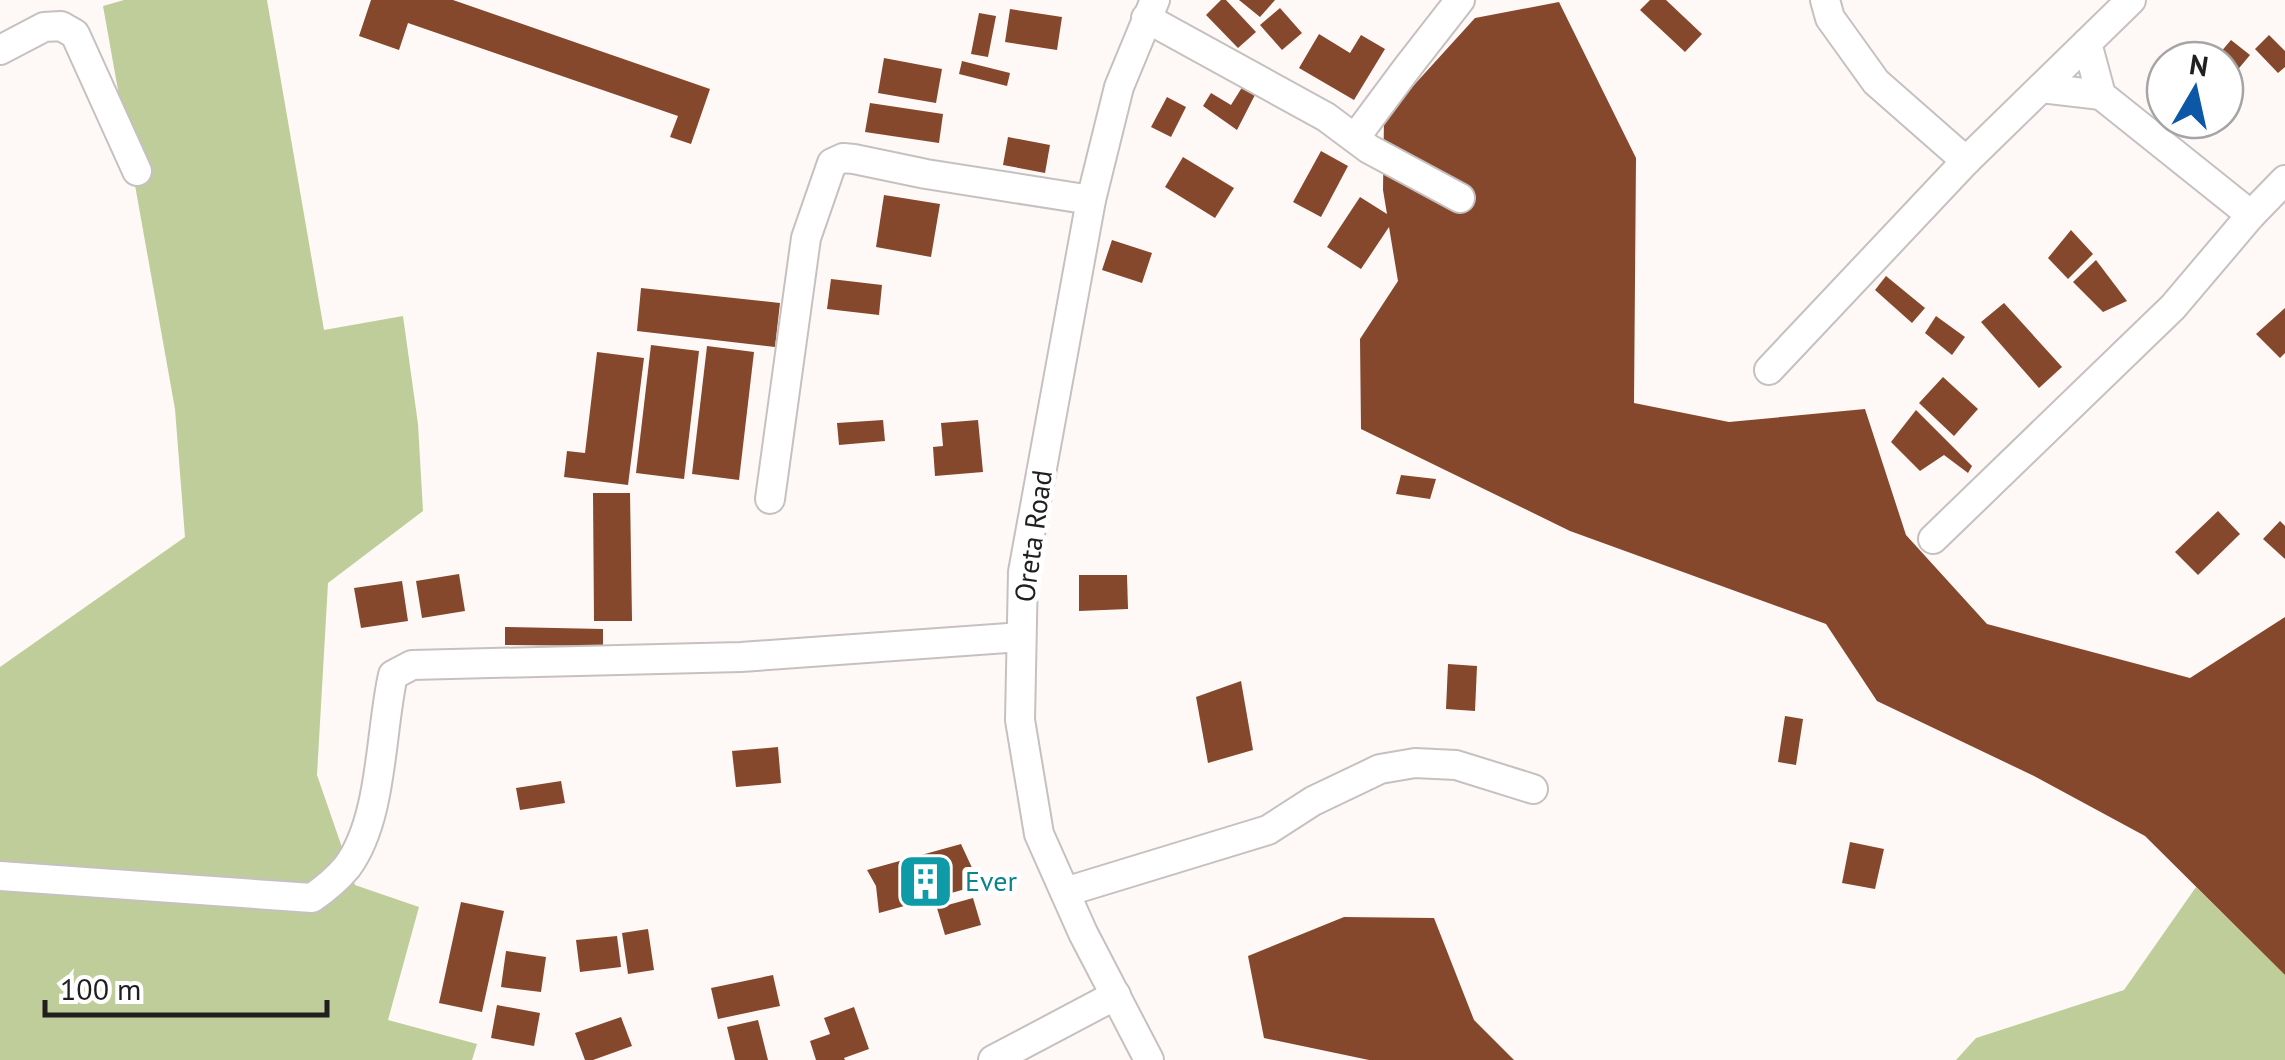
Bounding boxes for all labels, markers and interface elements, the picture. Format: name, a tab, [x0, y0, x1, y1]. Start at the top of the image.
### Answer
north arrow	[2145, 40, 2245, 140]
text: N	[2187, 45, 2211, 85]
street label: Oreta Road	[1005, 467, 1060, 604]
building icon: Ever	[896, 851, 956, 911]
place label: Ever	[965, 862, 1017, 899]
scale bar	[45, 955, 328, 1017]
text: 100 m	[60, 969, 141, 1008]

